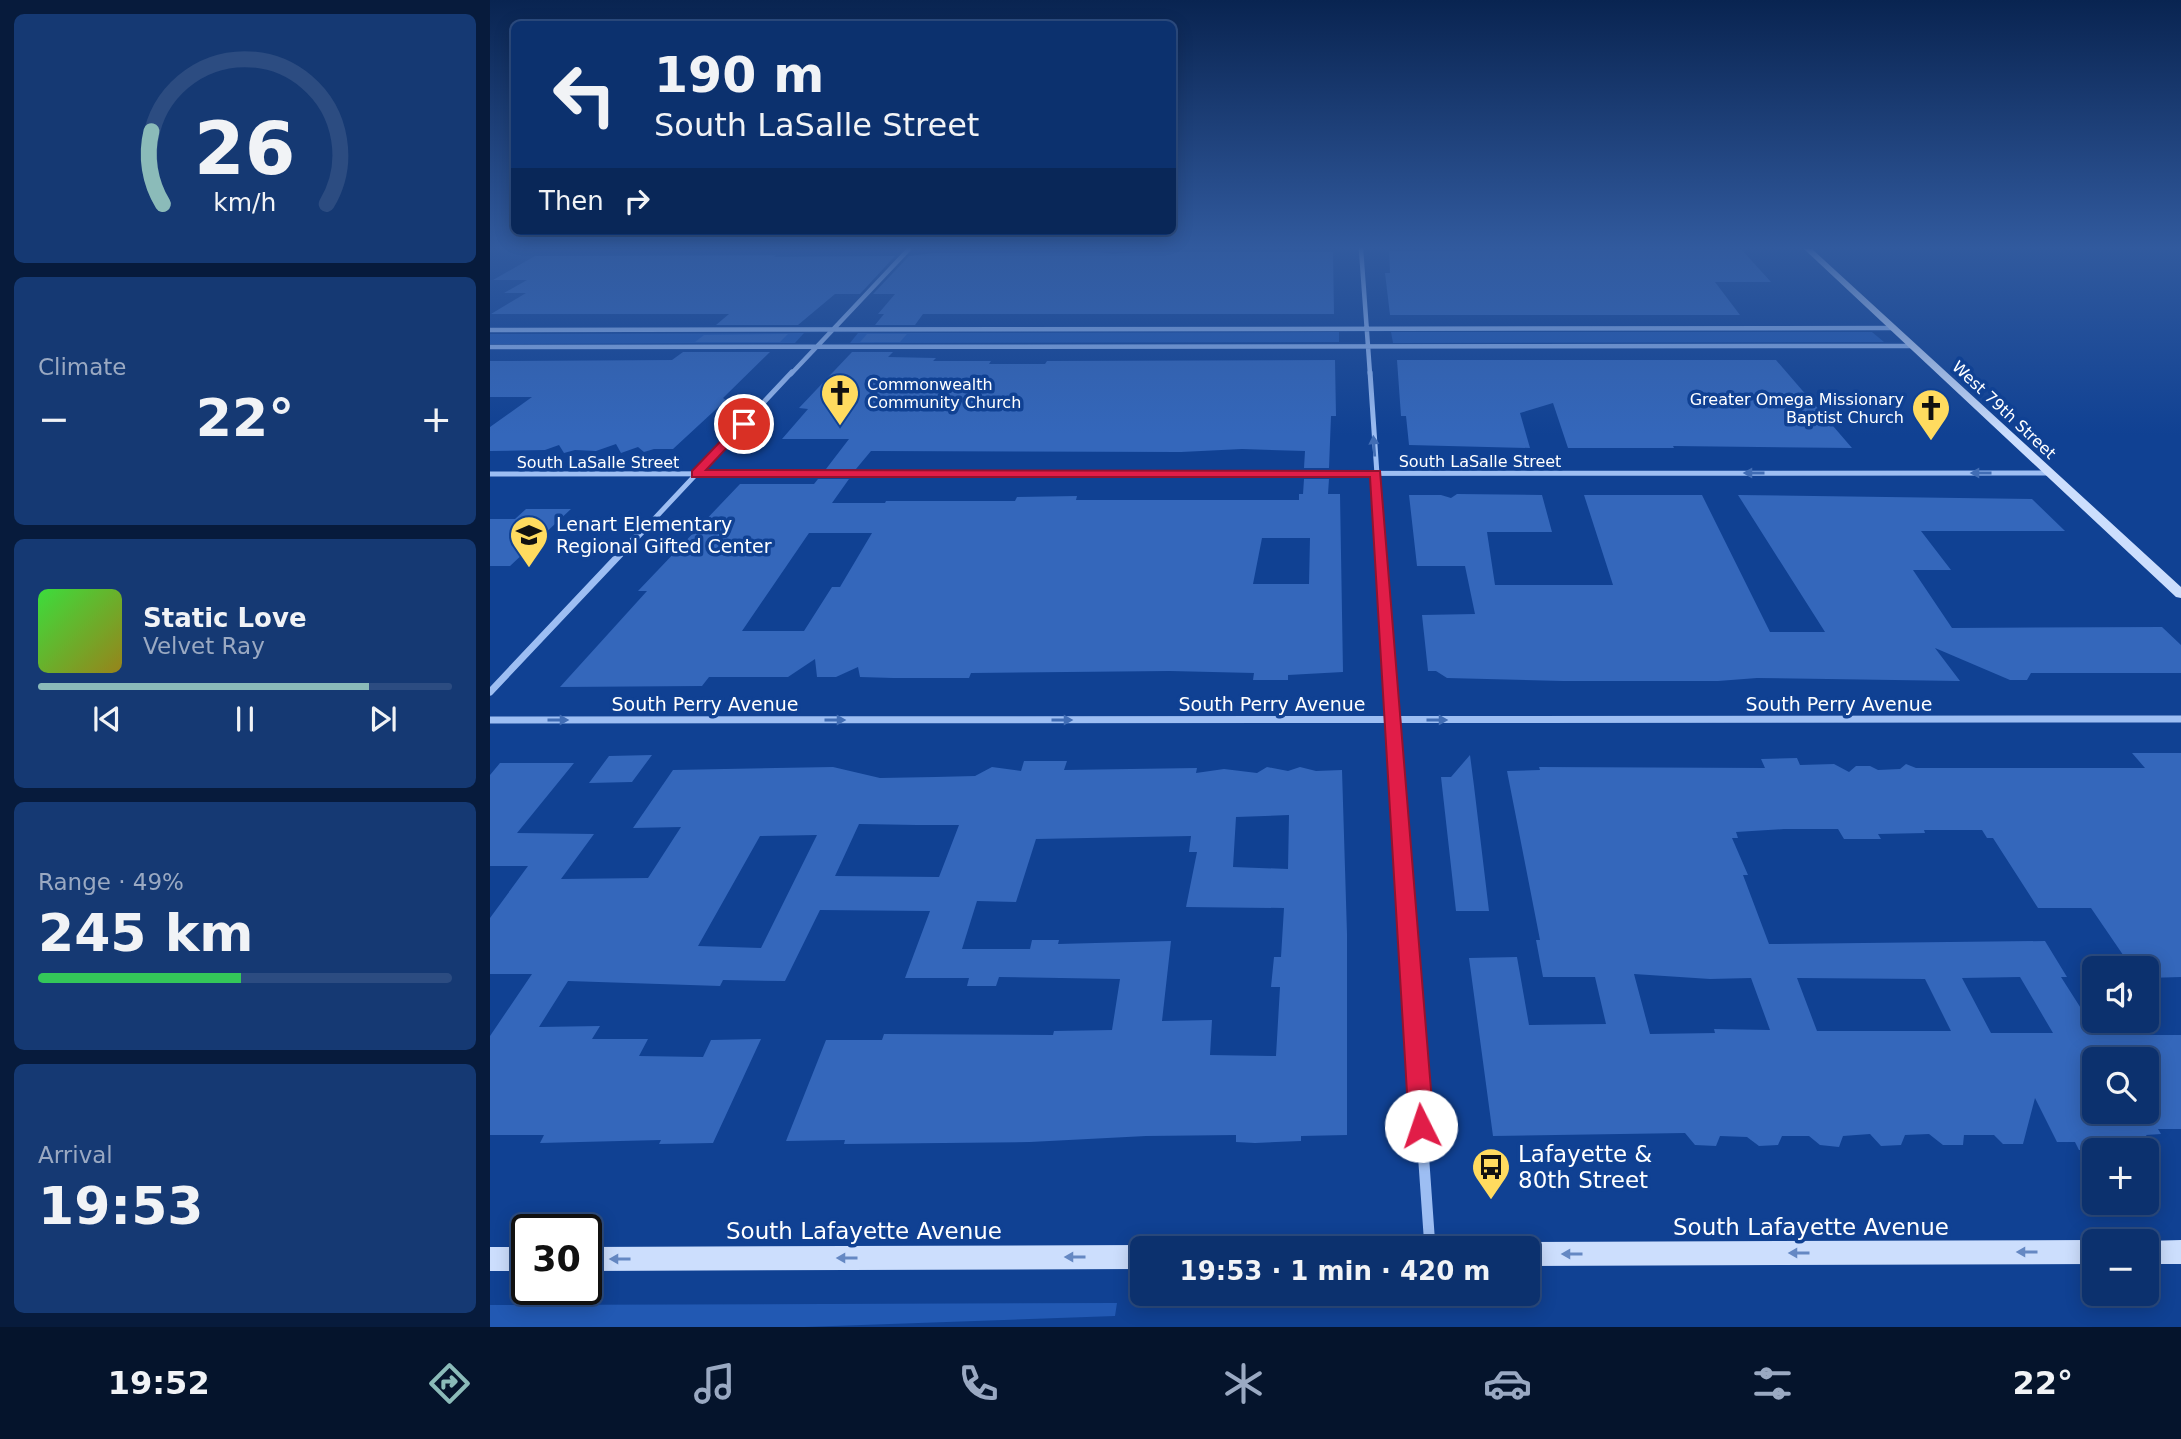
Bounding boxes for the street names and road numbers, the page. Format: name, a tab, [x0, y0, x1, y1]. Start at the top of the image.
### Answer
street label: West 79th Street	[1948, 357, 2060, 463]
street label: South LaSalle Street	[1399, 452, 1561, 471]
street label: South LaSalle Street	[517, 453, 679, 472]
street label: South Perry Avenue	[612, 693, 798, 715]
street label: South Perry Avenue	[1179, 693, 1365, 715]
street label: South Perry Avenue	[1746, 693, 1932, 715]
street label: South Lafayette Avenue	[1673, 1214, 1949, 1240]
street label: South Lafayette Avenue	[726, 1218, 1002, 1244]

